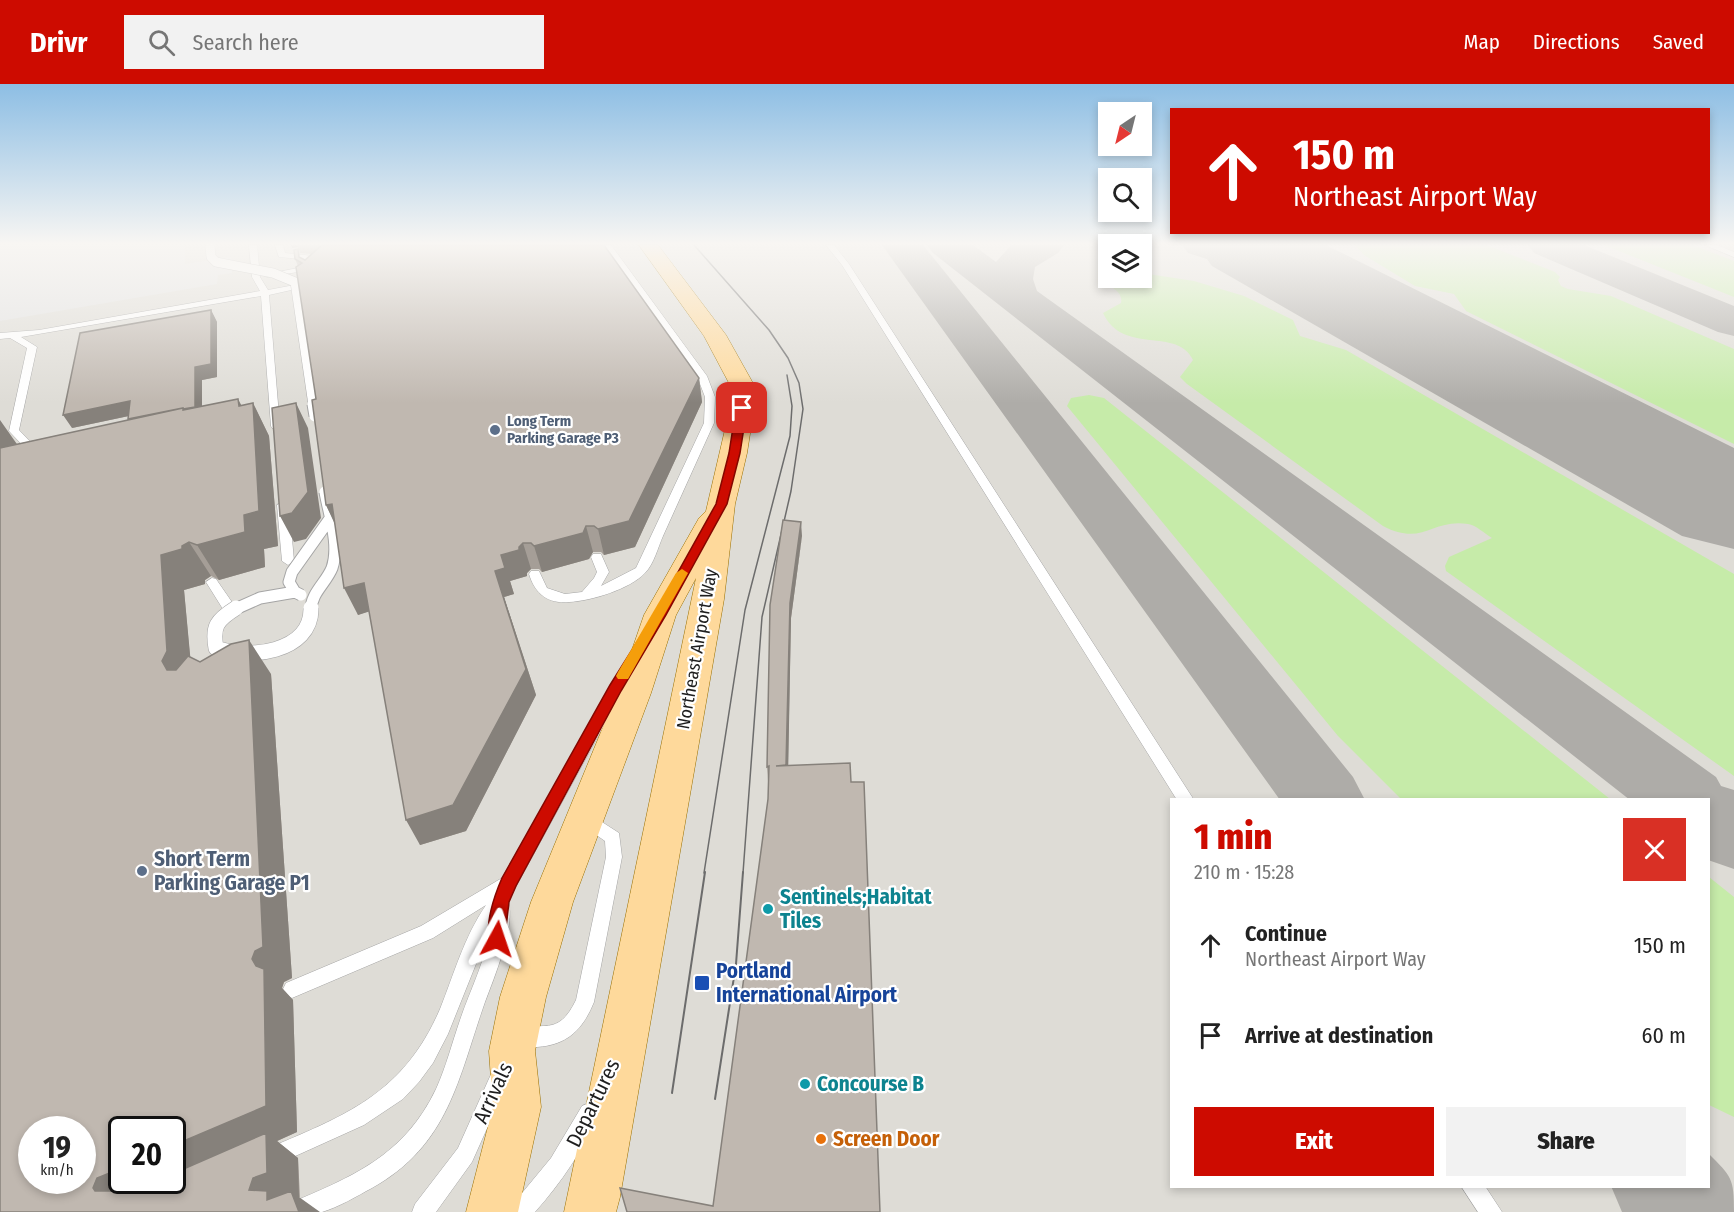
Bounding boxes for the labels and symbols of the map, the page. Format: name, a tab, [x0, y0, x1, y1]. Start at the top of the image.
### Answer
north arrow	[1098, 102, 1152, 156]
pin	[716, 382, 767, 433]
place label: Long Term Parking Garage P3	[507, 412, 619, 447]
marker: Long Term Parking Garage P3	[488, 423, 502, 437]
street label: Northeast Airport Way	[672, 567, 722, 731]
place label: Short Term Parking Garage P1	[154, 846, 310, 896]
marker: Short Term Parking Garage P1	[135, 864, 149, 878]
place label: Sentinels;Habitat Tiles	[780, 884, 932, 934]
marker: Sentinels;Habitat Tiles	[761, 902, 775, 916]
position arrow	[465, 907, 529, 971]
place label: Portland International Airport	[716, 958, 898, 1008]
marker: Portland International Airport	[693, 974, 711, 992]
street label: Departures	[560, 1055, 626, 1151]
street label: Arrivals	[468, 1058, 518, 1128]
place label: Concourse B	[817, 1071, 924, 1097]
marker: Concourse B	[798, 1077, 812, 1091]
speed limit sign: 20	[108, 1116, 186, 1194]
place label: Screen Door	[833, 1126, 940, 1152]
marker: Screen Door	[814, 1132, 828, 1146]

